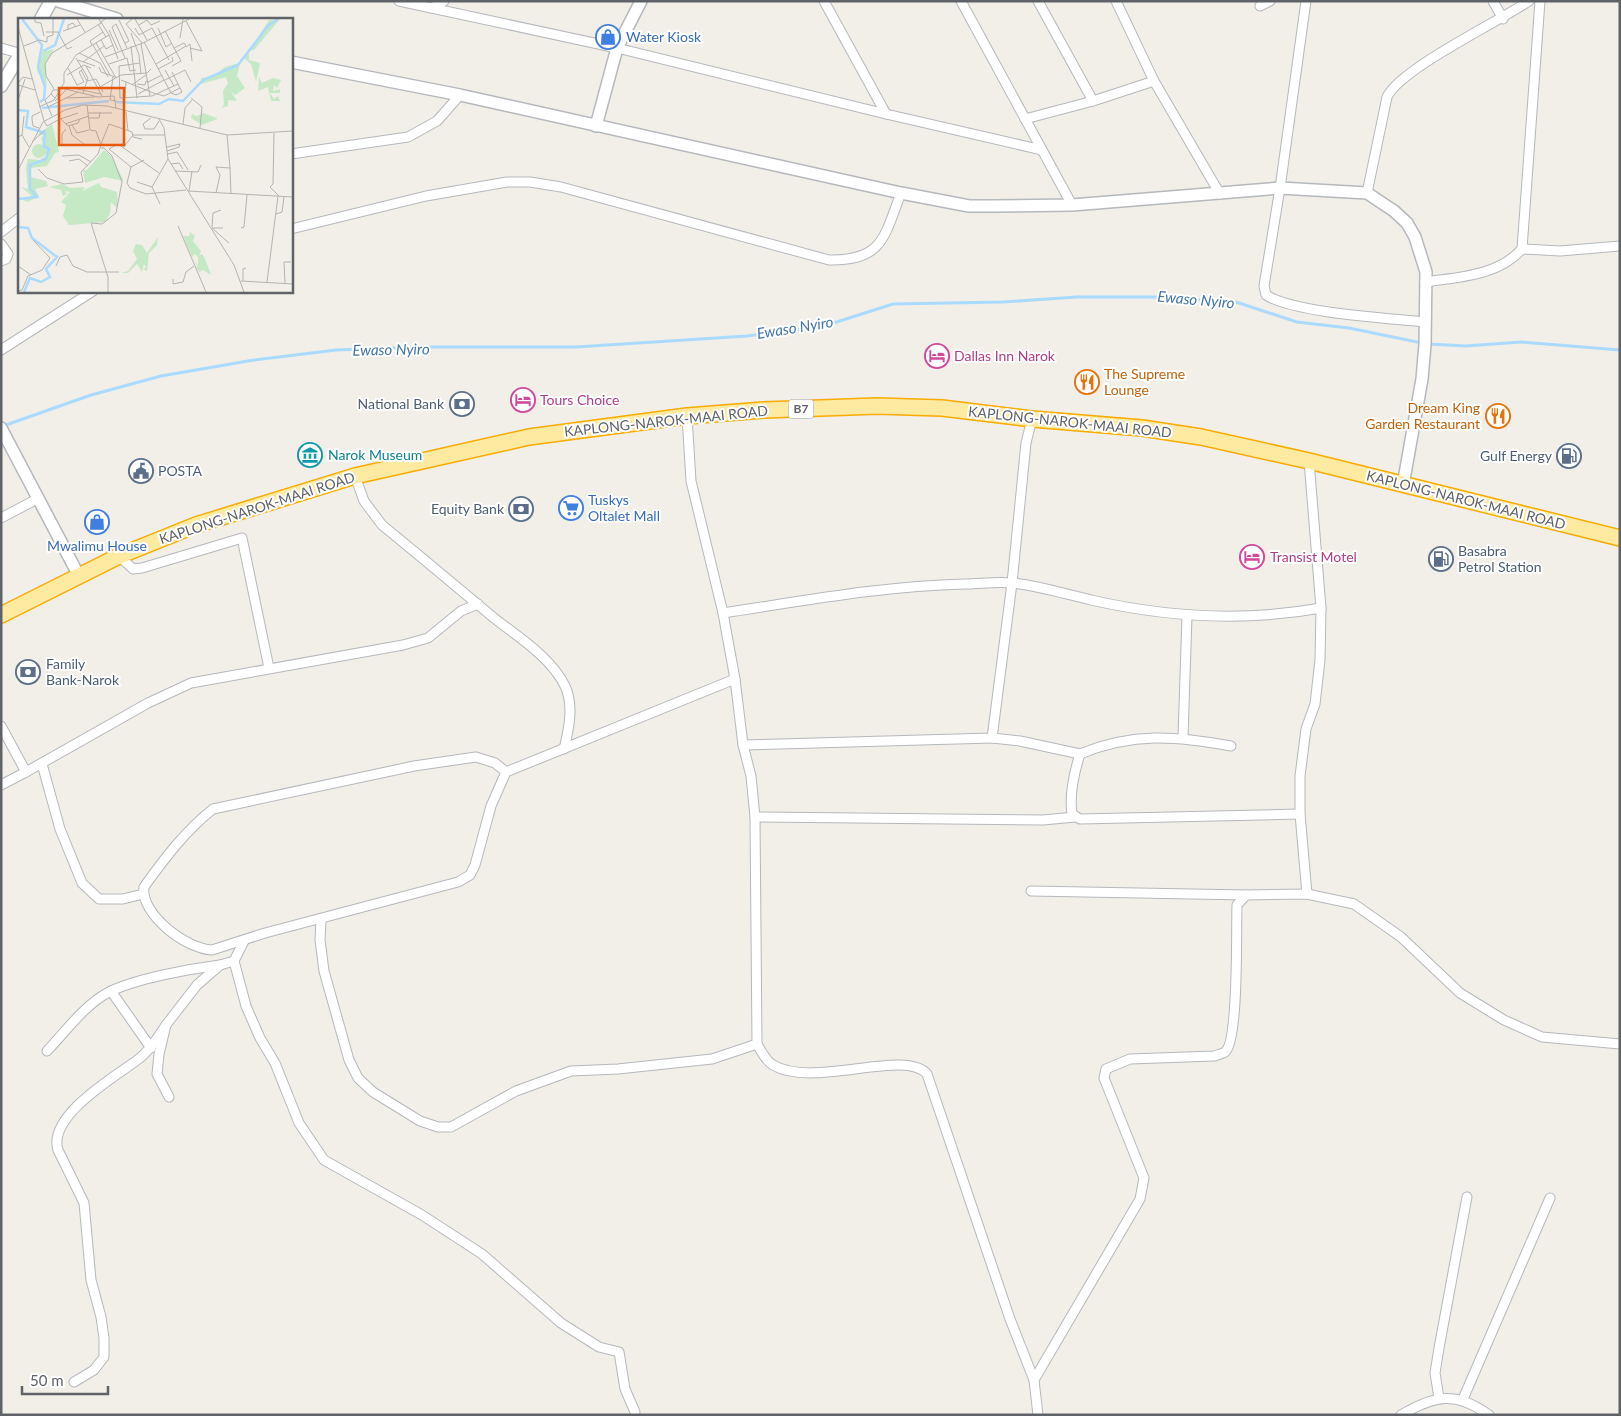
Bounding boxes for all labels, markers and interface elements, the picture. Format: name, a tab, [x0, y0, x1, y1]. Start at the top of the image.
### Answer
inset map	[18, 18, 292, 292]
shop icon: Water Kiosk	[595, 24, 621, 50]
place label: Water Kiosk	[626, 28, 702, 45]
water label: Ewaso Nyiro	[1157, 287, 1236, 311]
water label: Ewaso Nyiro	[755, 312, 835, 342]
water label: Ewaso Nyiro	[352, 339, 430, 359]
hotel icon: Dallas Inn Narok	[924, 343, 950, 369]
place label: Dallas Inn Narok	[954, 347, 1056, 364]
place label: The Supreme Lounge	[1104, 365, 1185, 398]
restaurant icon: The Supreme Lounge	[1074, 369, 1100, 395]
hotel icon: Tours Choice	[510, 387, 536, 413]
bank icon: National Bank	[449, 391, 475, 417]
place label: Tours Choice	[540, 391, 619, 408]
place label: National Bank	[358, 395, 445, 412]
road number: B7	[788, 399, 814, 418]
place label: Dream King Garden Restaurant	[1365, 399, 1480, 432]
street label: KAPLONG-NAROK-MAAI ROAD	[563, 401, 769, 440]
street label: KAPLONG-NAROK-MAAI ROAD	[967, 402, 1173, 441]
restaurant icon: Dream King Garden Restaurant	[1485, 403, 1511, 429]
museum icon: Narok Museum	[297, 442, 323, 468]
fuel station icon: Gulf Energy	[1556, 443, 1582, 469]
place label: Narok Museum	[328, 446, 422, 463]
place label: Gulf Energy	[1480, 447, 1553, 464]
public building icon: POSTA	[128, 458, 154, 484]
place label: POSTA	[158, 462, 202, 479]
street label: KAPLONG-NAROK-MAAI ROAD	[1365, 467, 1567, 533]
street label: KAPLONG-NAROK-MAAI ROAD	[157, 468, 357, 547]
place label: Tuskys Oltalet Mall	[588, 491, 660, 524]
supermarket icon: Tuskys Oltalet Mall	[558, 495, 584, 521]
bank icon: Equity Bank	[508, 496, 534, 522]
place label: Equity Bank	[431, 500, 505, 517]
shop icon: Mwalimu House	[84, 509, 110, 535]
place label: Mwalimu House	[47, 537, 147, 554]
place label: Basabra Petrol Station	[1458, 542, 1542, 575]
hotel icon: Transist Motel	[1239, 544, 1265, 570]
fuel station icon: Basabra Petrol Station	[1428, 546, 1454, 572]
place label: Transist Motel	[1270, 548, 1357, 565]
place label: Family Bank-Narok	[46, 655, 120, 688]
bank icon: Family Bank-Narok	[15, 659, 41, 685]
scale bar	[22, 1364, 109, 1396]
text: 50 m	[30, 1371, 64, 1389]

